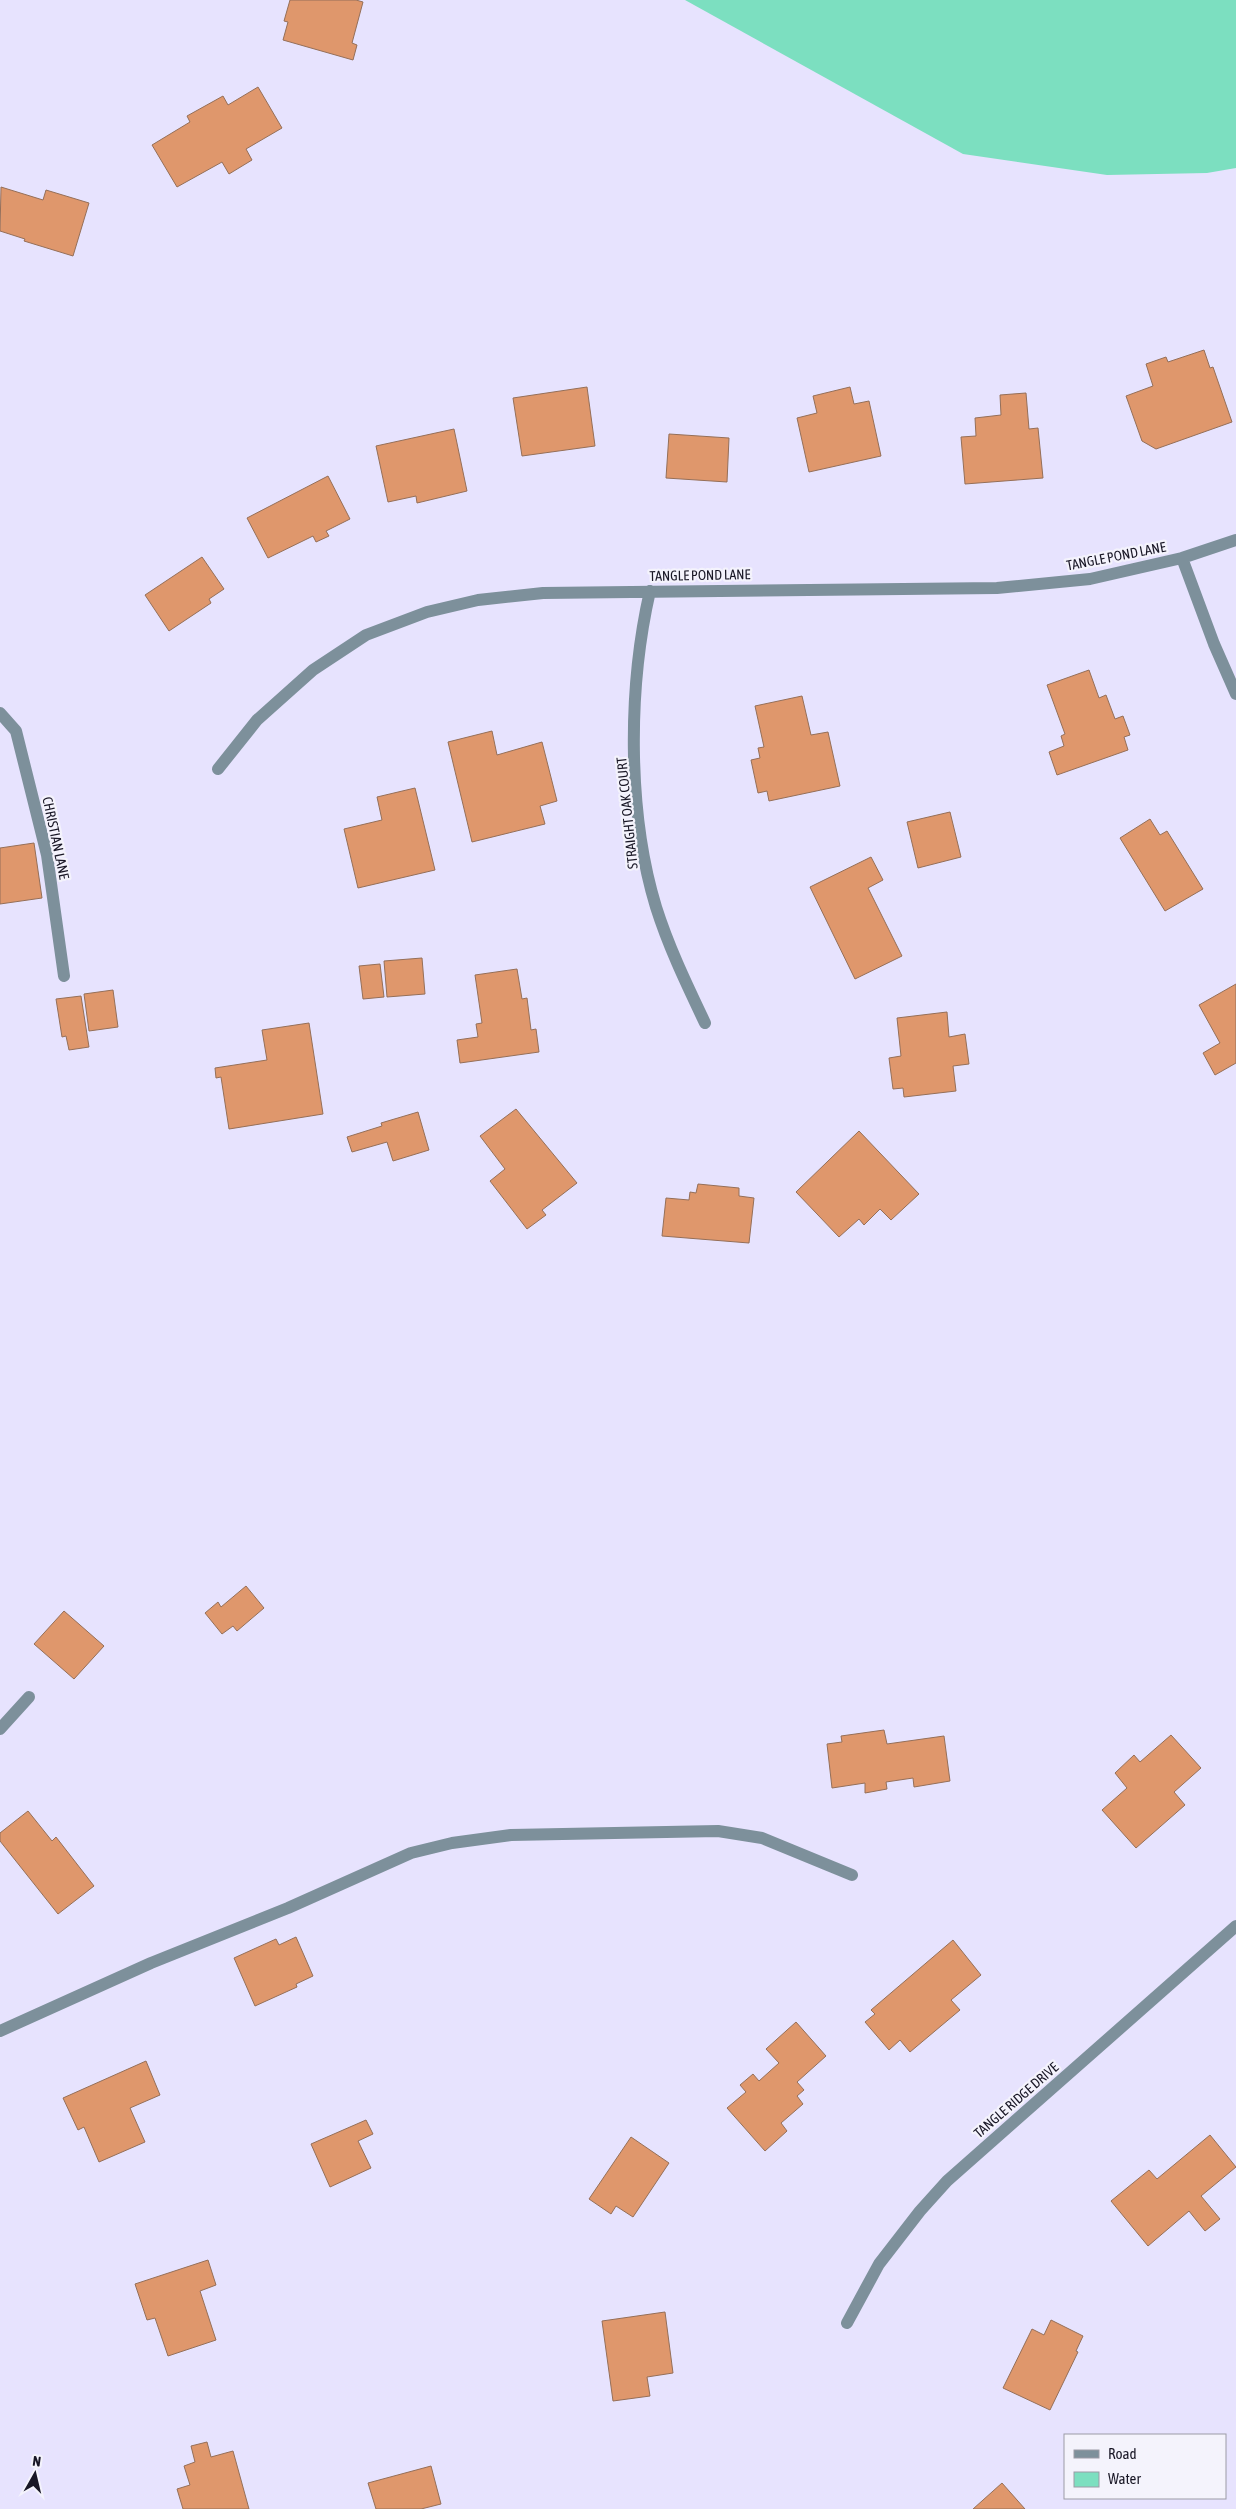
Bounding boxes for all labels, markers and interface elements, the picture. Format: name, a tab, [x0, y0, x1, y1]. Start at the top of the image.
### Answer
street label: TANGLE POND LANE	[1065, 539, 1167, 573]
street label: TANGLE POND LANE	[649, 566, 751, 584]
street label: STRAIGHT OAK COURT	[613, 756, 641, 870]
street label: CHRISTIAN LANE	[39, 795, 73, 881]
street label: TANGLE RIDGE DRIVE	[971, 2059, 1061, 2141]
legend	[1064, 2434, 1226, 2499]
text: Road	[1108, 2445, 1137, 2462]
north arrow	[10, 2449, 60, 2499]
text: N	[32, 2453, 42, 2470]
text: Water	[1108, 2470, 1141, 2487]

